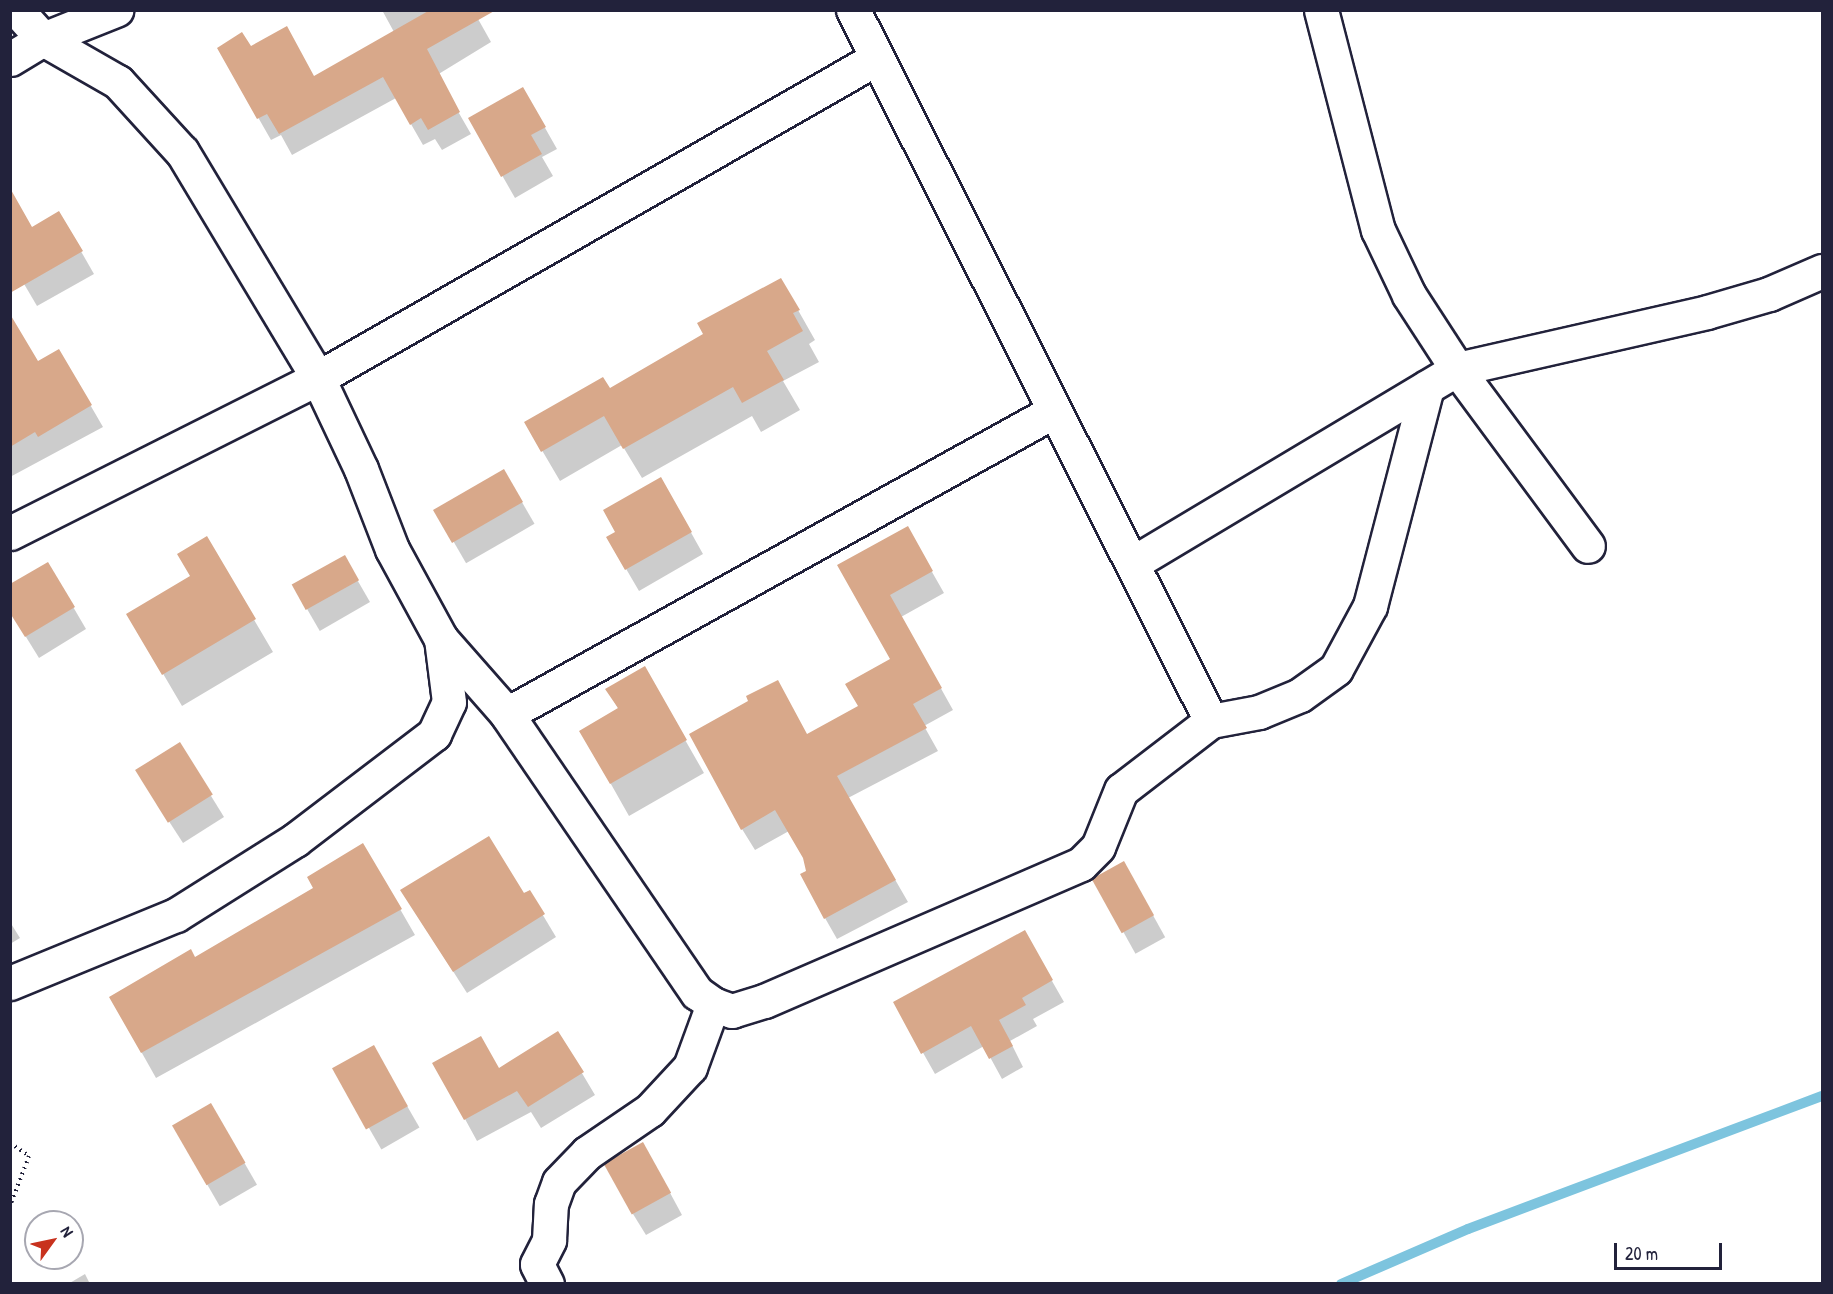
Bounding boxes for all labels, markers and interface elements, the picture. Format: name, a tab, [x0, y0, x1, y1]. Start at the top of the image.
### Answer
north arrow	[24, 1210, 84, 1270]
text: N	[56, 1222, 79, 1241]
scale bar	[1617, 1231, 1725, 1269]
text: 20 m	[1625, 1241, 1658, 1266]

